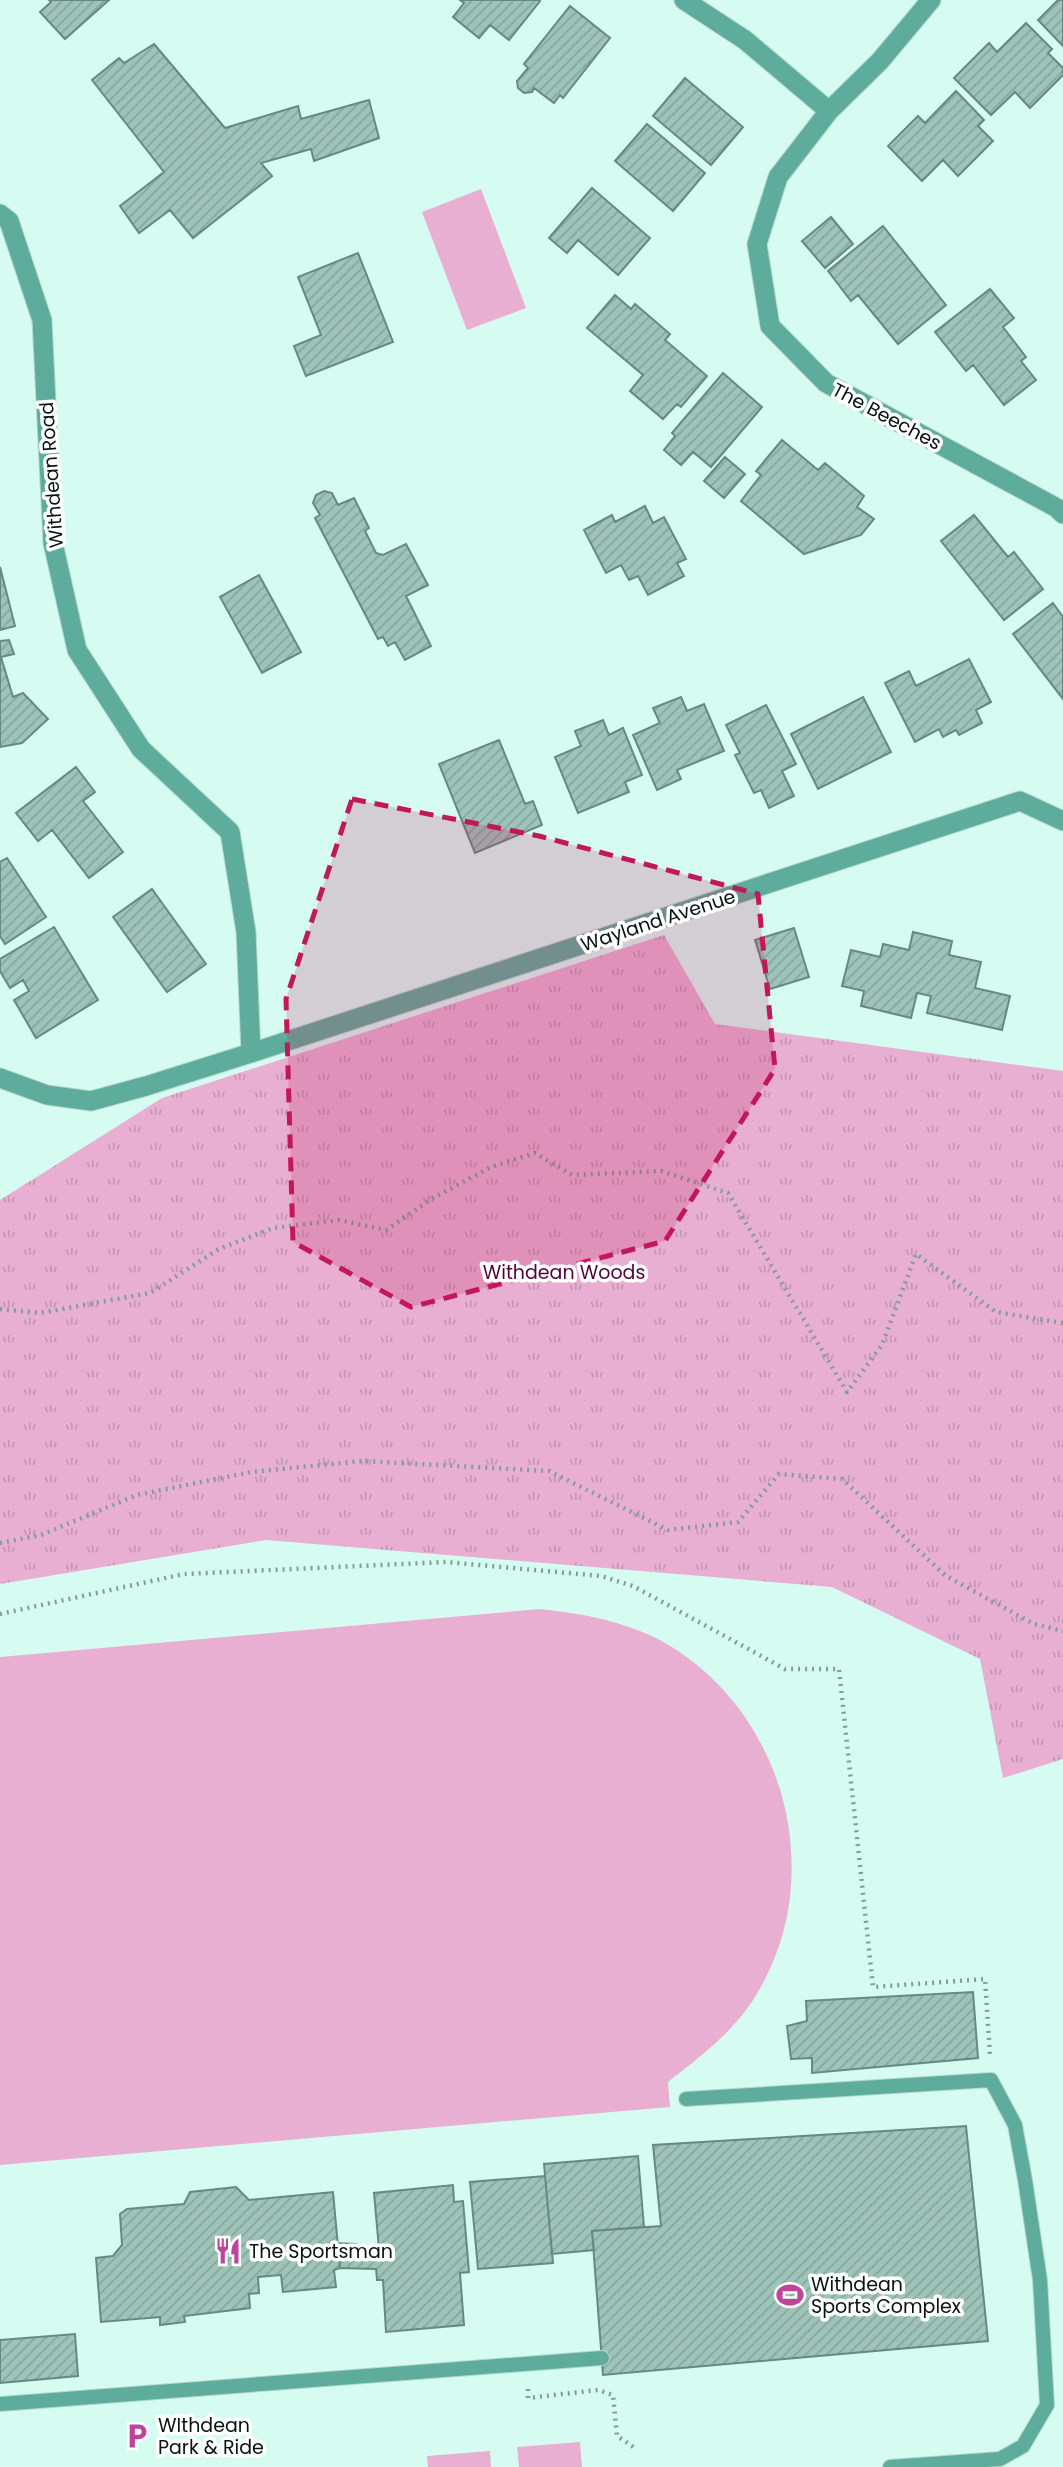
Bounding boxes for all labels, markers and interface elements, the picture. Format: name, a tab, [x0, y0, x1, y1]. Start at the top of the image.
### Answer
street label: The Beeches	[827, 376, 946, 457]
street label: Withdean Road	[33, 401, 70, 549]
street label: Wayland Avenue	[577, 883, 739, 958]
park label: Withdean Woods	[483, 1259, 645, 1286]
restaurant icon: The Sportsman	[213, 2236, 243, 2266]
place label: The Sportsman	[249, 2238, 393, 2265]
place label: Withdean Sports Complex	[811, 2271, 961, 2320]
sports icon: Withdean Sports Complex	[775, 2280, 805, 2310]
place label: WIthdean Park & Ride	[158, 2412, 264, 2461]
parking icon: WIthdean Park & Ride	[122, 2421, 152, 2451]

